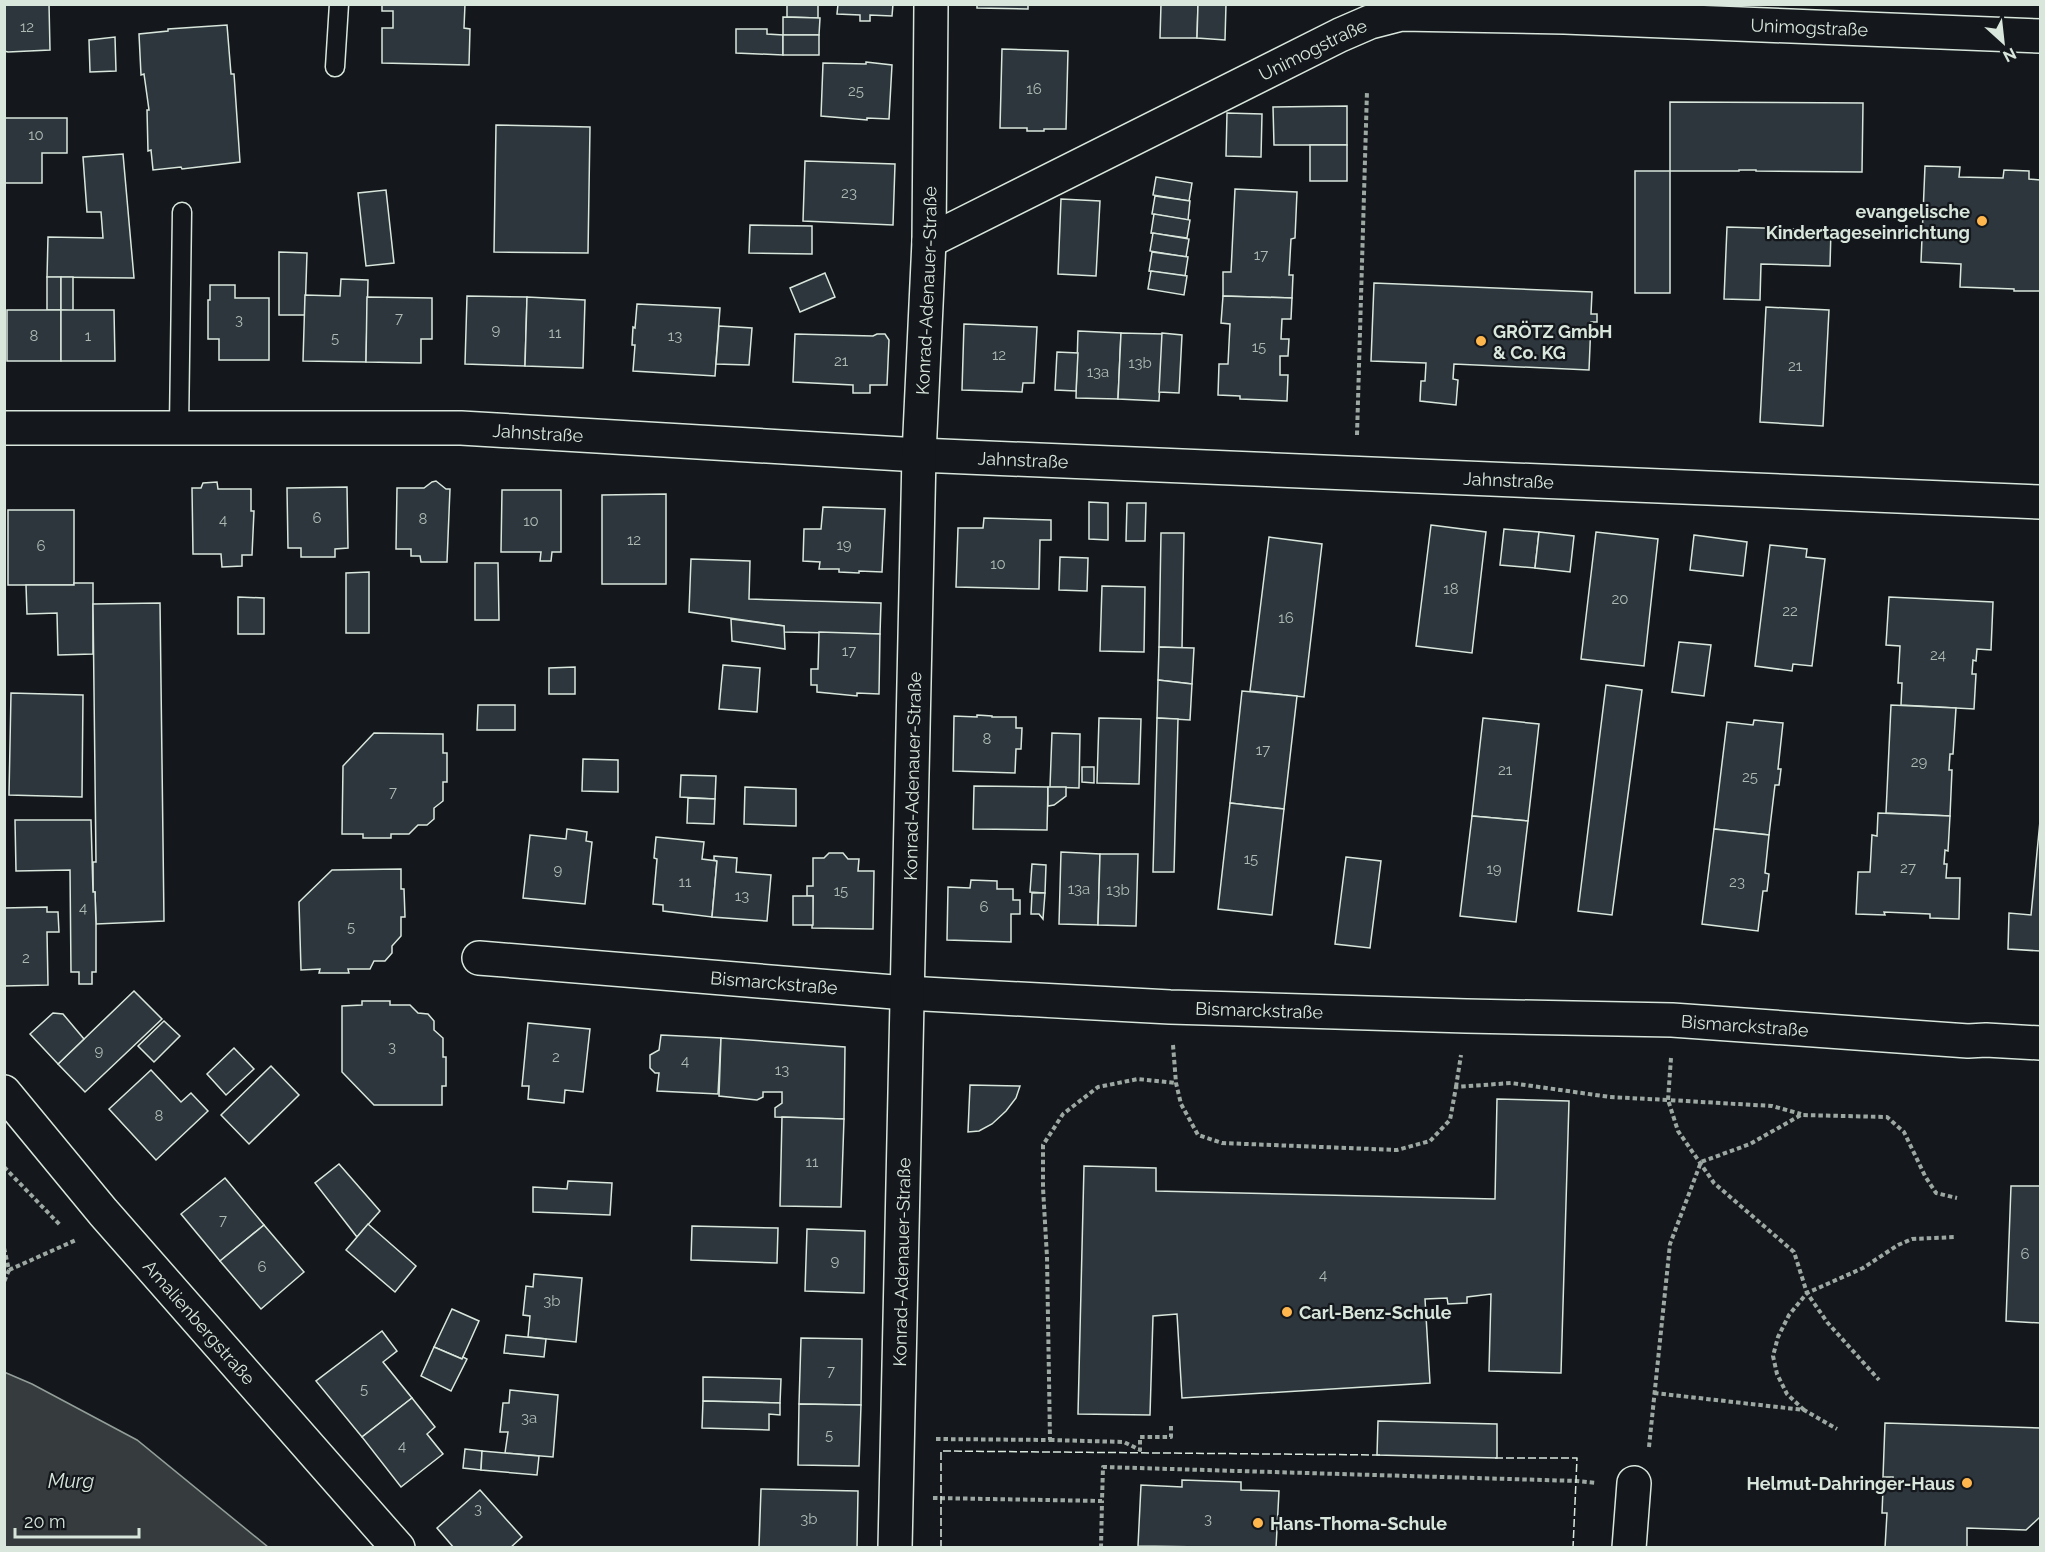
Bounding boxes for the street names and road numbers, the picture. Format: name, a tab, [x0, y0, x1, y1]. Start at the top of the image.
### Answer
street label: Unimogstraße	[1255, 14, 1370, 85]
street label: Unimogstraße	[1750, 14, 1869, 40]
street label: Konrad-Adenauer-Straße	[911, 185, 940, 395]
street label: Jahnstraße	[492, 419, 584, 446]
street label: Jahnstraße	[977, 447, 1069, 472]
street label: Jahnstraße	[1463, 467, 1555, 492]
street label: Konrad-Adenauer-Straße	[899, 671, 925, 881]
street label: Bismarckstraße	[709, 966, 839, 998]
street label: Bismarckstraße	[1195, 997, 1324, 1022]
street label: Bismarckstraße	[1680, 1010, 1810, 1040]
street label: Konrad-Adenauer-Straße	[888, 1157, 914, 1367]
street label: Amalienbergstraße	[139, 1255, 260, 1389]

